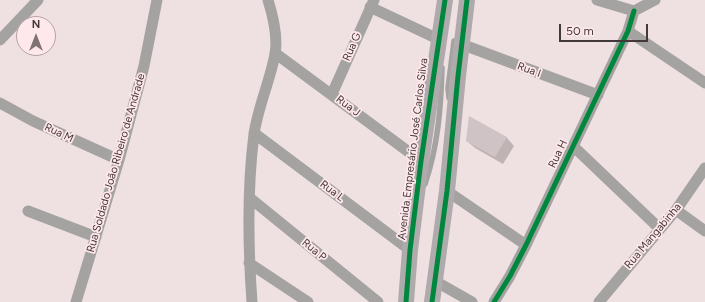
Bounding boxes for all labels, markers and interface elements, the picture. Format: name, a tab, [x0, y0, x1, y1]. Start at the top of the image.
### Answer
north arrow	[16, 16, 56, 56]
scale bar	[561, 16, 650, 42]
text: N	[32, 18, 40, 31]
text: 50 m	[566, 24, 594, 38]
street label: Rua G	[340, 31, 364, 63]
street label: Avenida Empresário José Carlos Silva	[395, 57, 431, 241]
street label: Rua I	[515, 60, 543, 80]
street label: Rua Soldado João Ribeiro de Andrade	[84, 72, 148, 254]
street label: Rua J	[333, 93, 363, 119]
street label: Rua M	[42, 121, 76, 145]
street label: Rua H	[546, 138, 570, 170]
street label: Rua L	[317, 178, 347, 204]
street label: Rua Mangabinha	[622, 201, 684, 271]
street label: Rua P	[299, 236, 329, 264]

